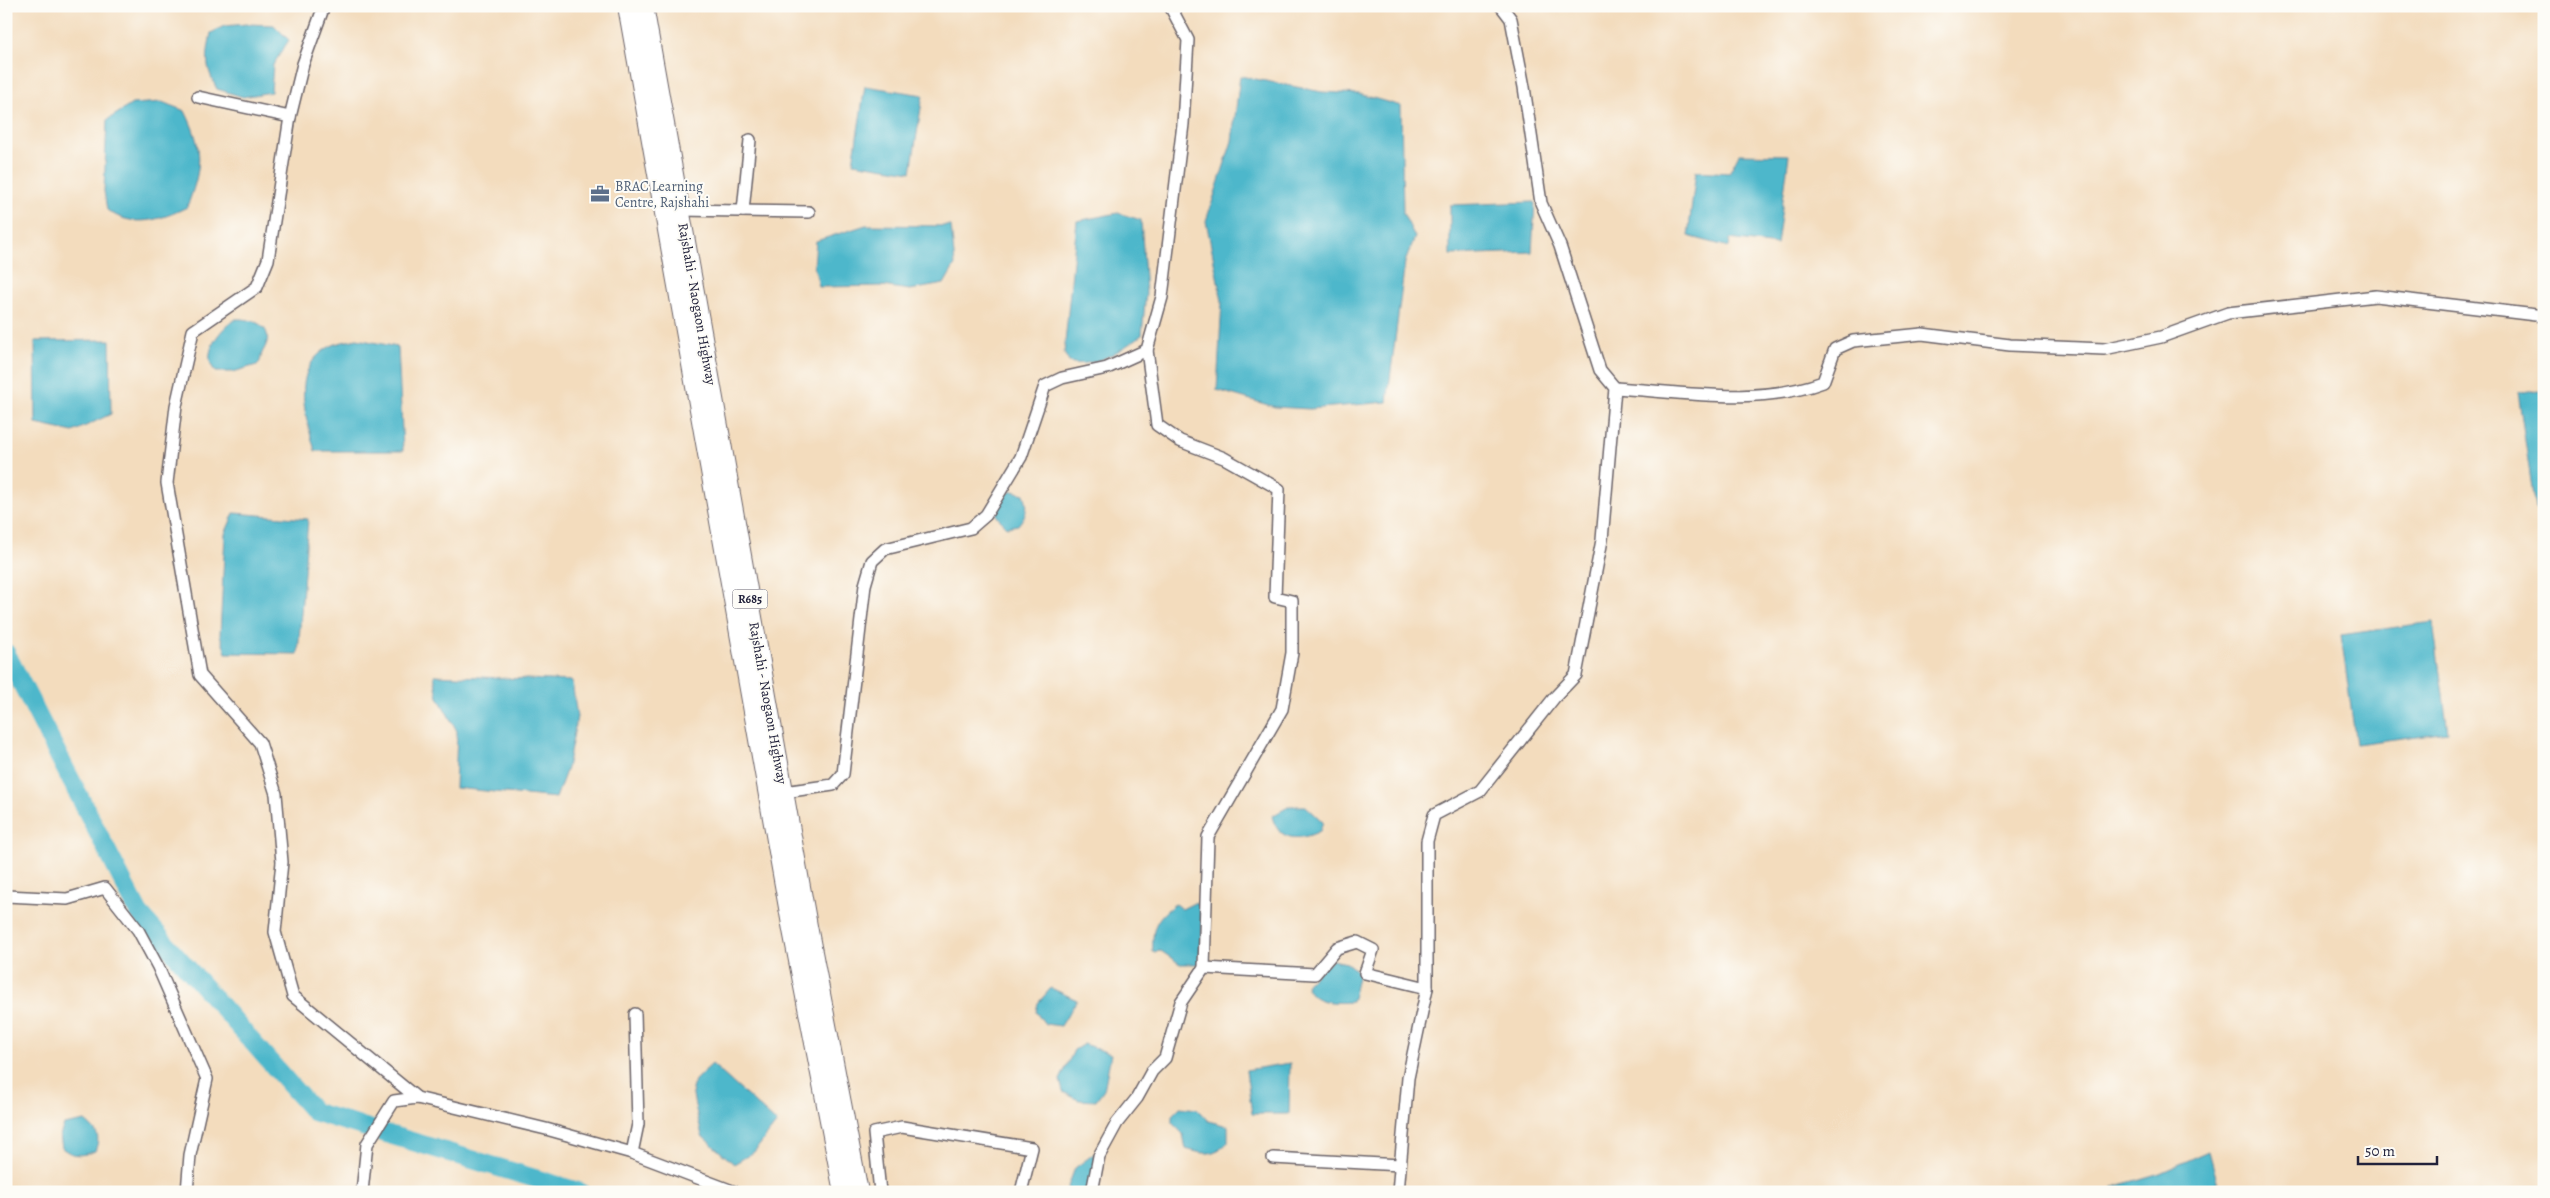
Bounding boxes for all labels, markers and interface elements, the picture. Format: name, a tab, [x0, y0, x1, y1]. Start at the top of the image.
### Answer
place label: BRAC Learning Centre, Rajshahi	[615, 177, 709, 212]
office icon: BRAC Learning Centre, Rajshahi	[589, 183, 611, 205]
street label: Rajshahi - Naogaon Highway	[673, 221, 721, 387]
road number: R685	[732, 590, 768, 608]
street label: Rajshahi - Naogaon Highway	[744, 620, 792, 786]
scale bar	[2358, 1133, 2436, 1165]
text: 50 m	[2365, 1141, 2395, 1161]

